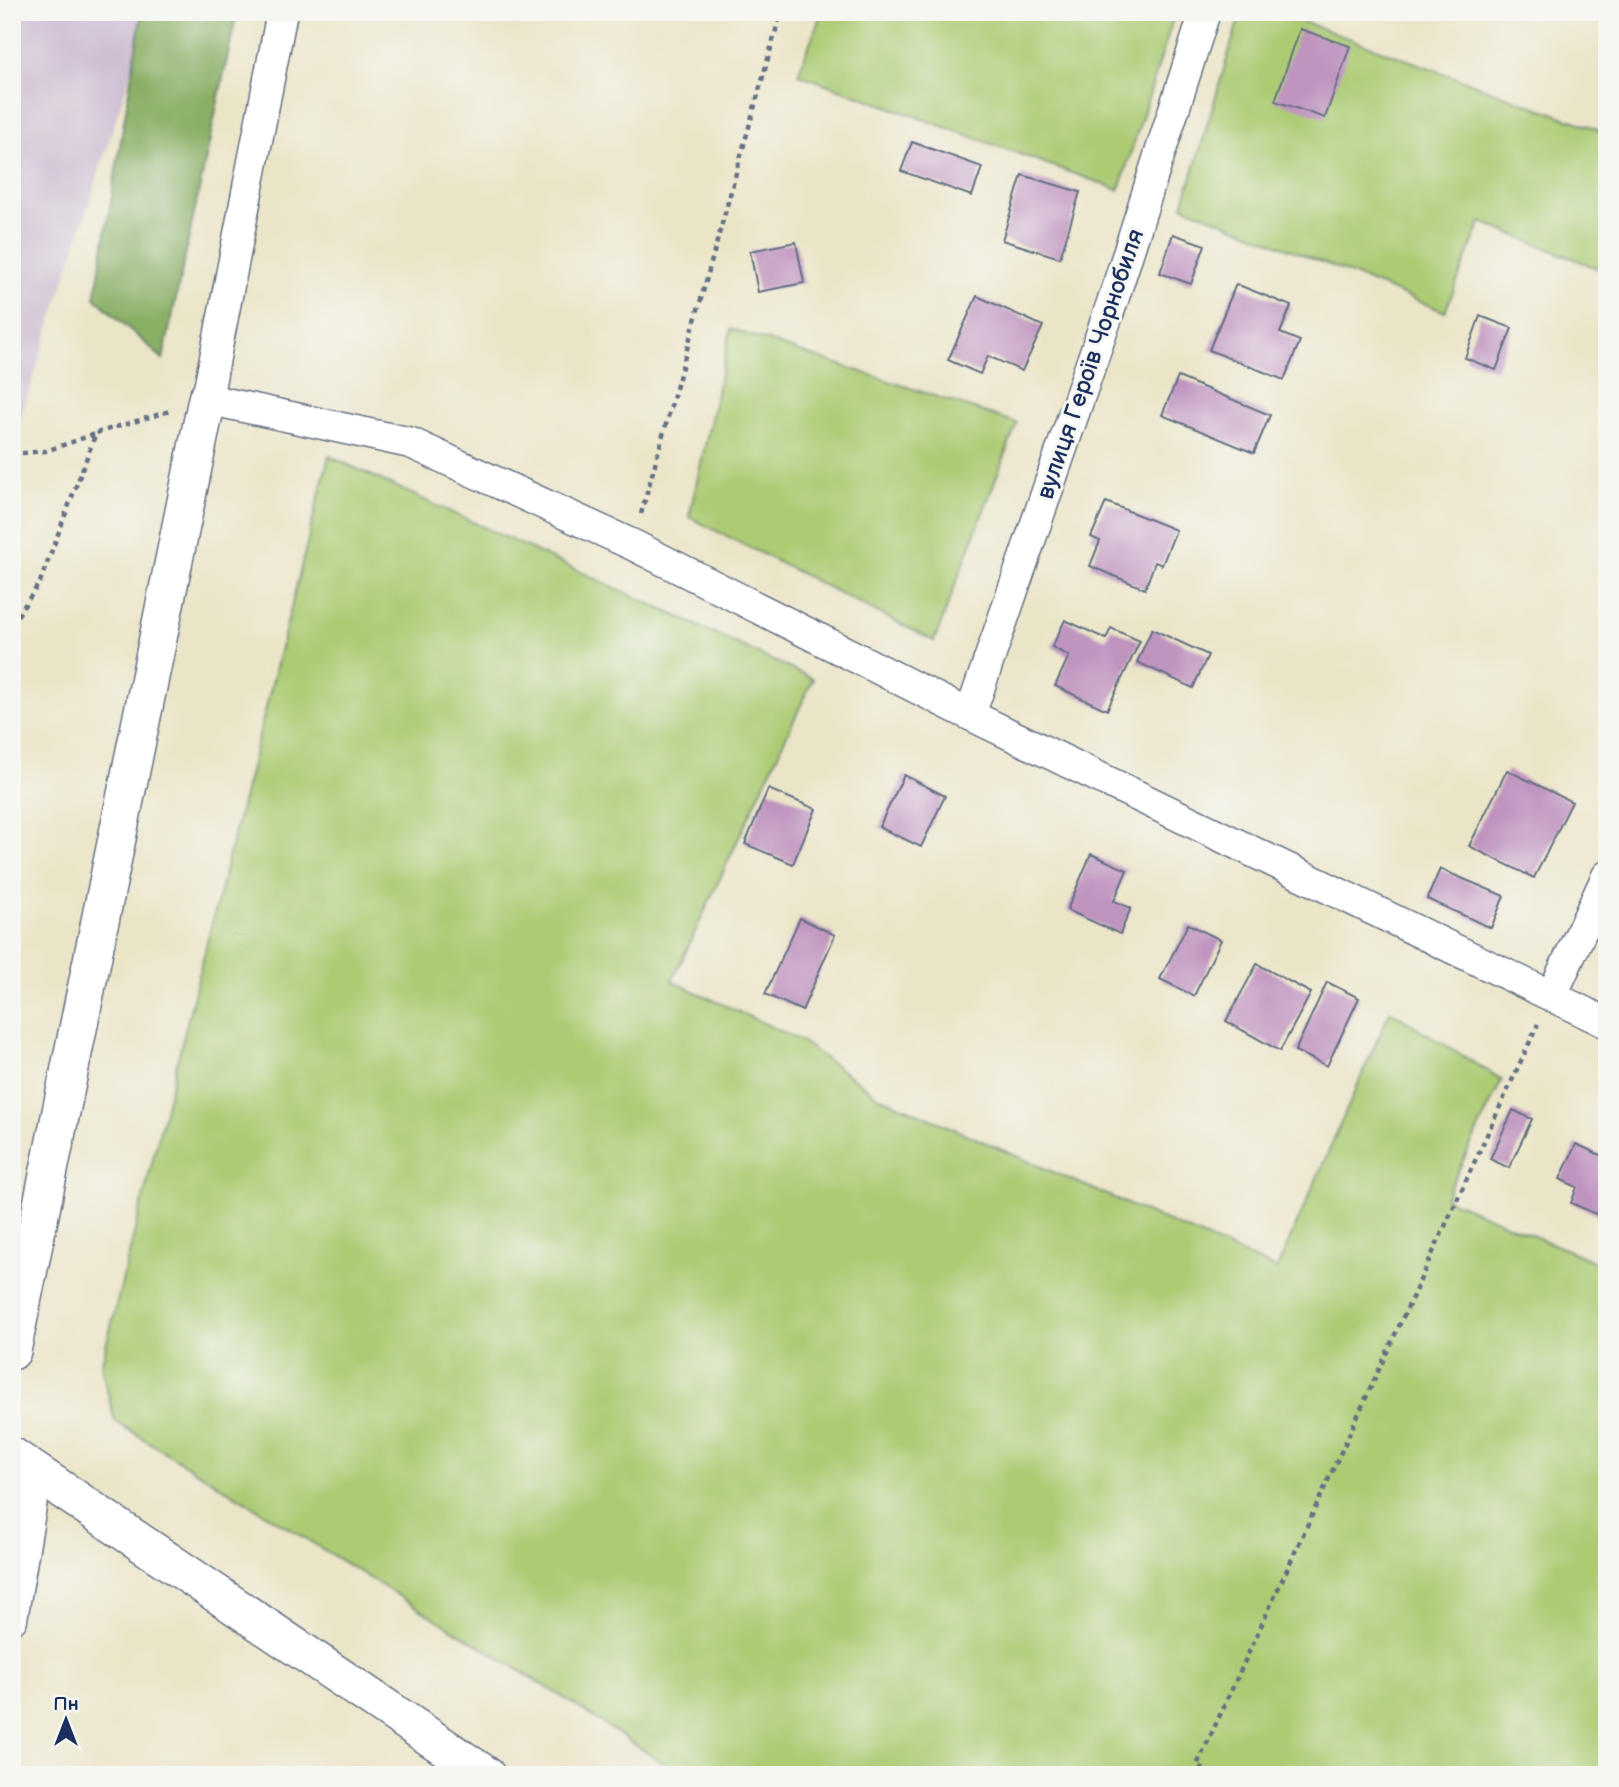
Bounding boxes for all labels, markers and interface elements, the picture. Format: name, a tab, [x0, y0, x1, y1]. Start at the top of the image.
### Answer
street label: вулиця Героїв Чорнобиля	[1031, 225, 1150, 503]
north arrow	[32, 1686, 102, 1756]
text: Пн	[53, 1693, 79, 1716]

